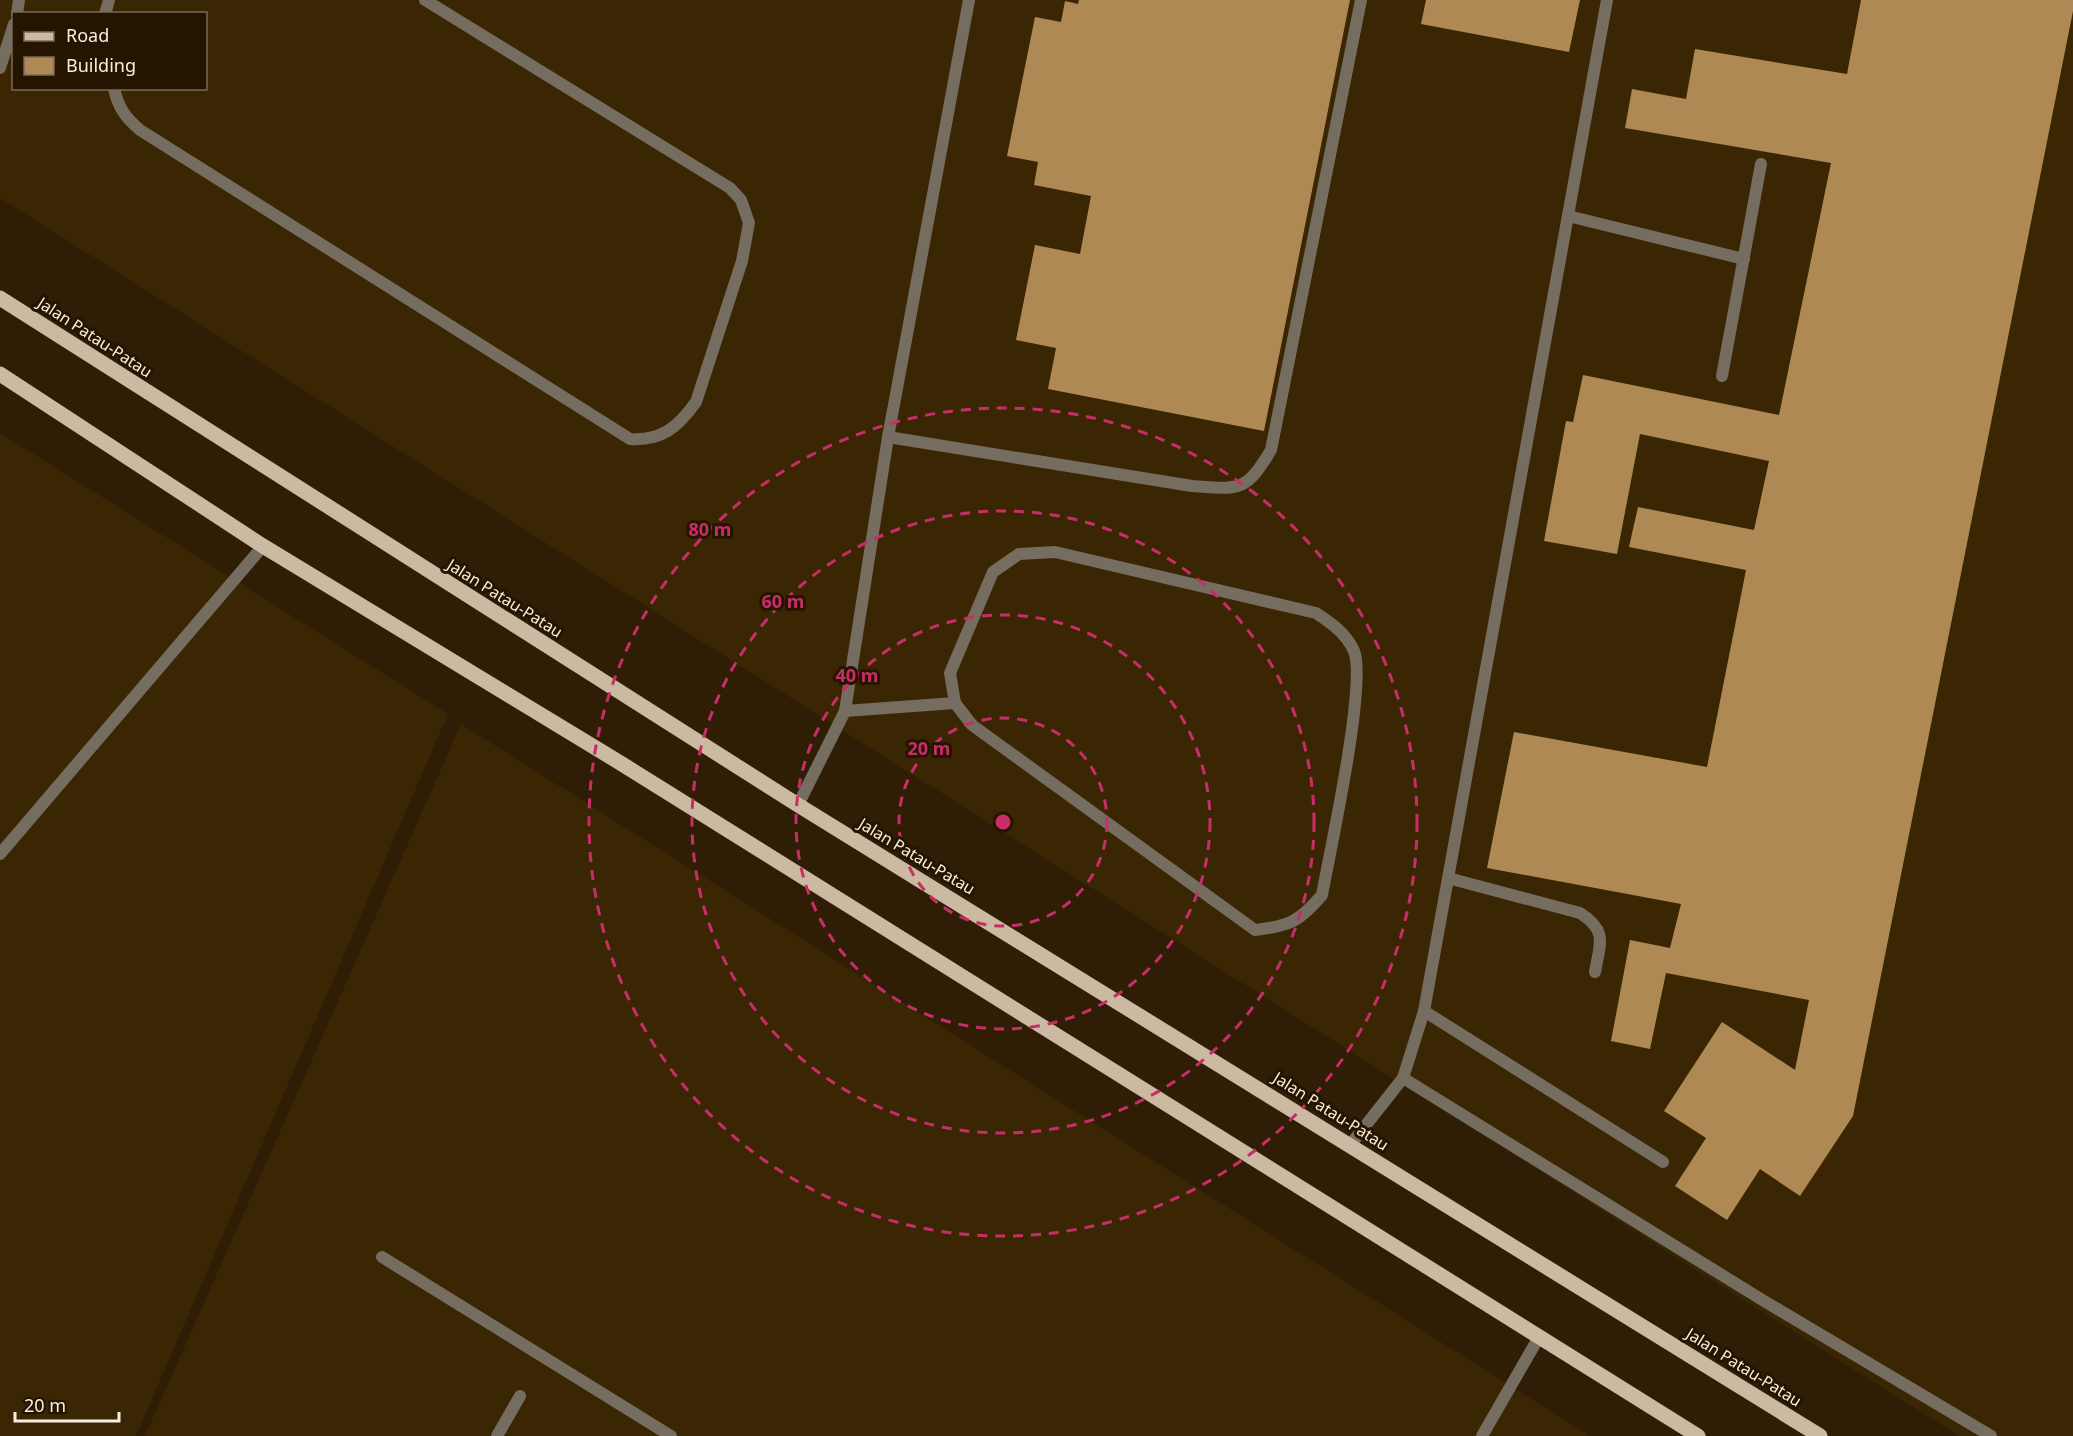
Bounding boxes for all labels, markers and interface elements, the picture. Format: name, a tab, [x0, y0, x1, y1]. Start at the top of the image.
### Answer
legend	[12, 12, 207, 90]
text: Road	[66, 23, 109, 47]
text: Building	[66, 53, 136, 77]
street label: Jalan Patau-Patau	[32, 291, 156, 382]
text: 80 m	[689, 517, 731, 541]
street label: Jalan Patau-Patau	[441, 553, 567, 642]
text: 60 m	[762, 589, 804, 613]
text: 40 m	[836, 663, 878, 687]
text: 20 m	[908, 736, 950, 760]
street label: Jalan Patau-Patau	[853, 811, 979, 899]
centre of rings	[993, 812, 1013, 832]
street label: Jalan Patau-Patau	[1267, 1066, 1393, 1155]
street label: Jalan Patau-Patau	[1680, 1322, 1806, 1411]
scale bar	[15, 1385, 118, 1423]
text: 20 m	[24, 1393, 66, 1417]

